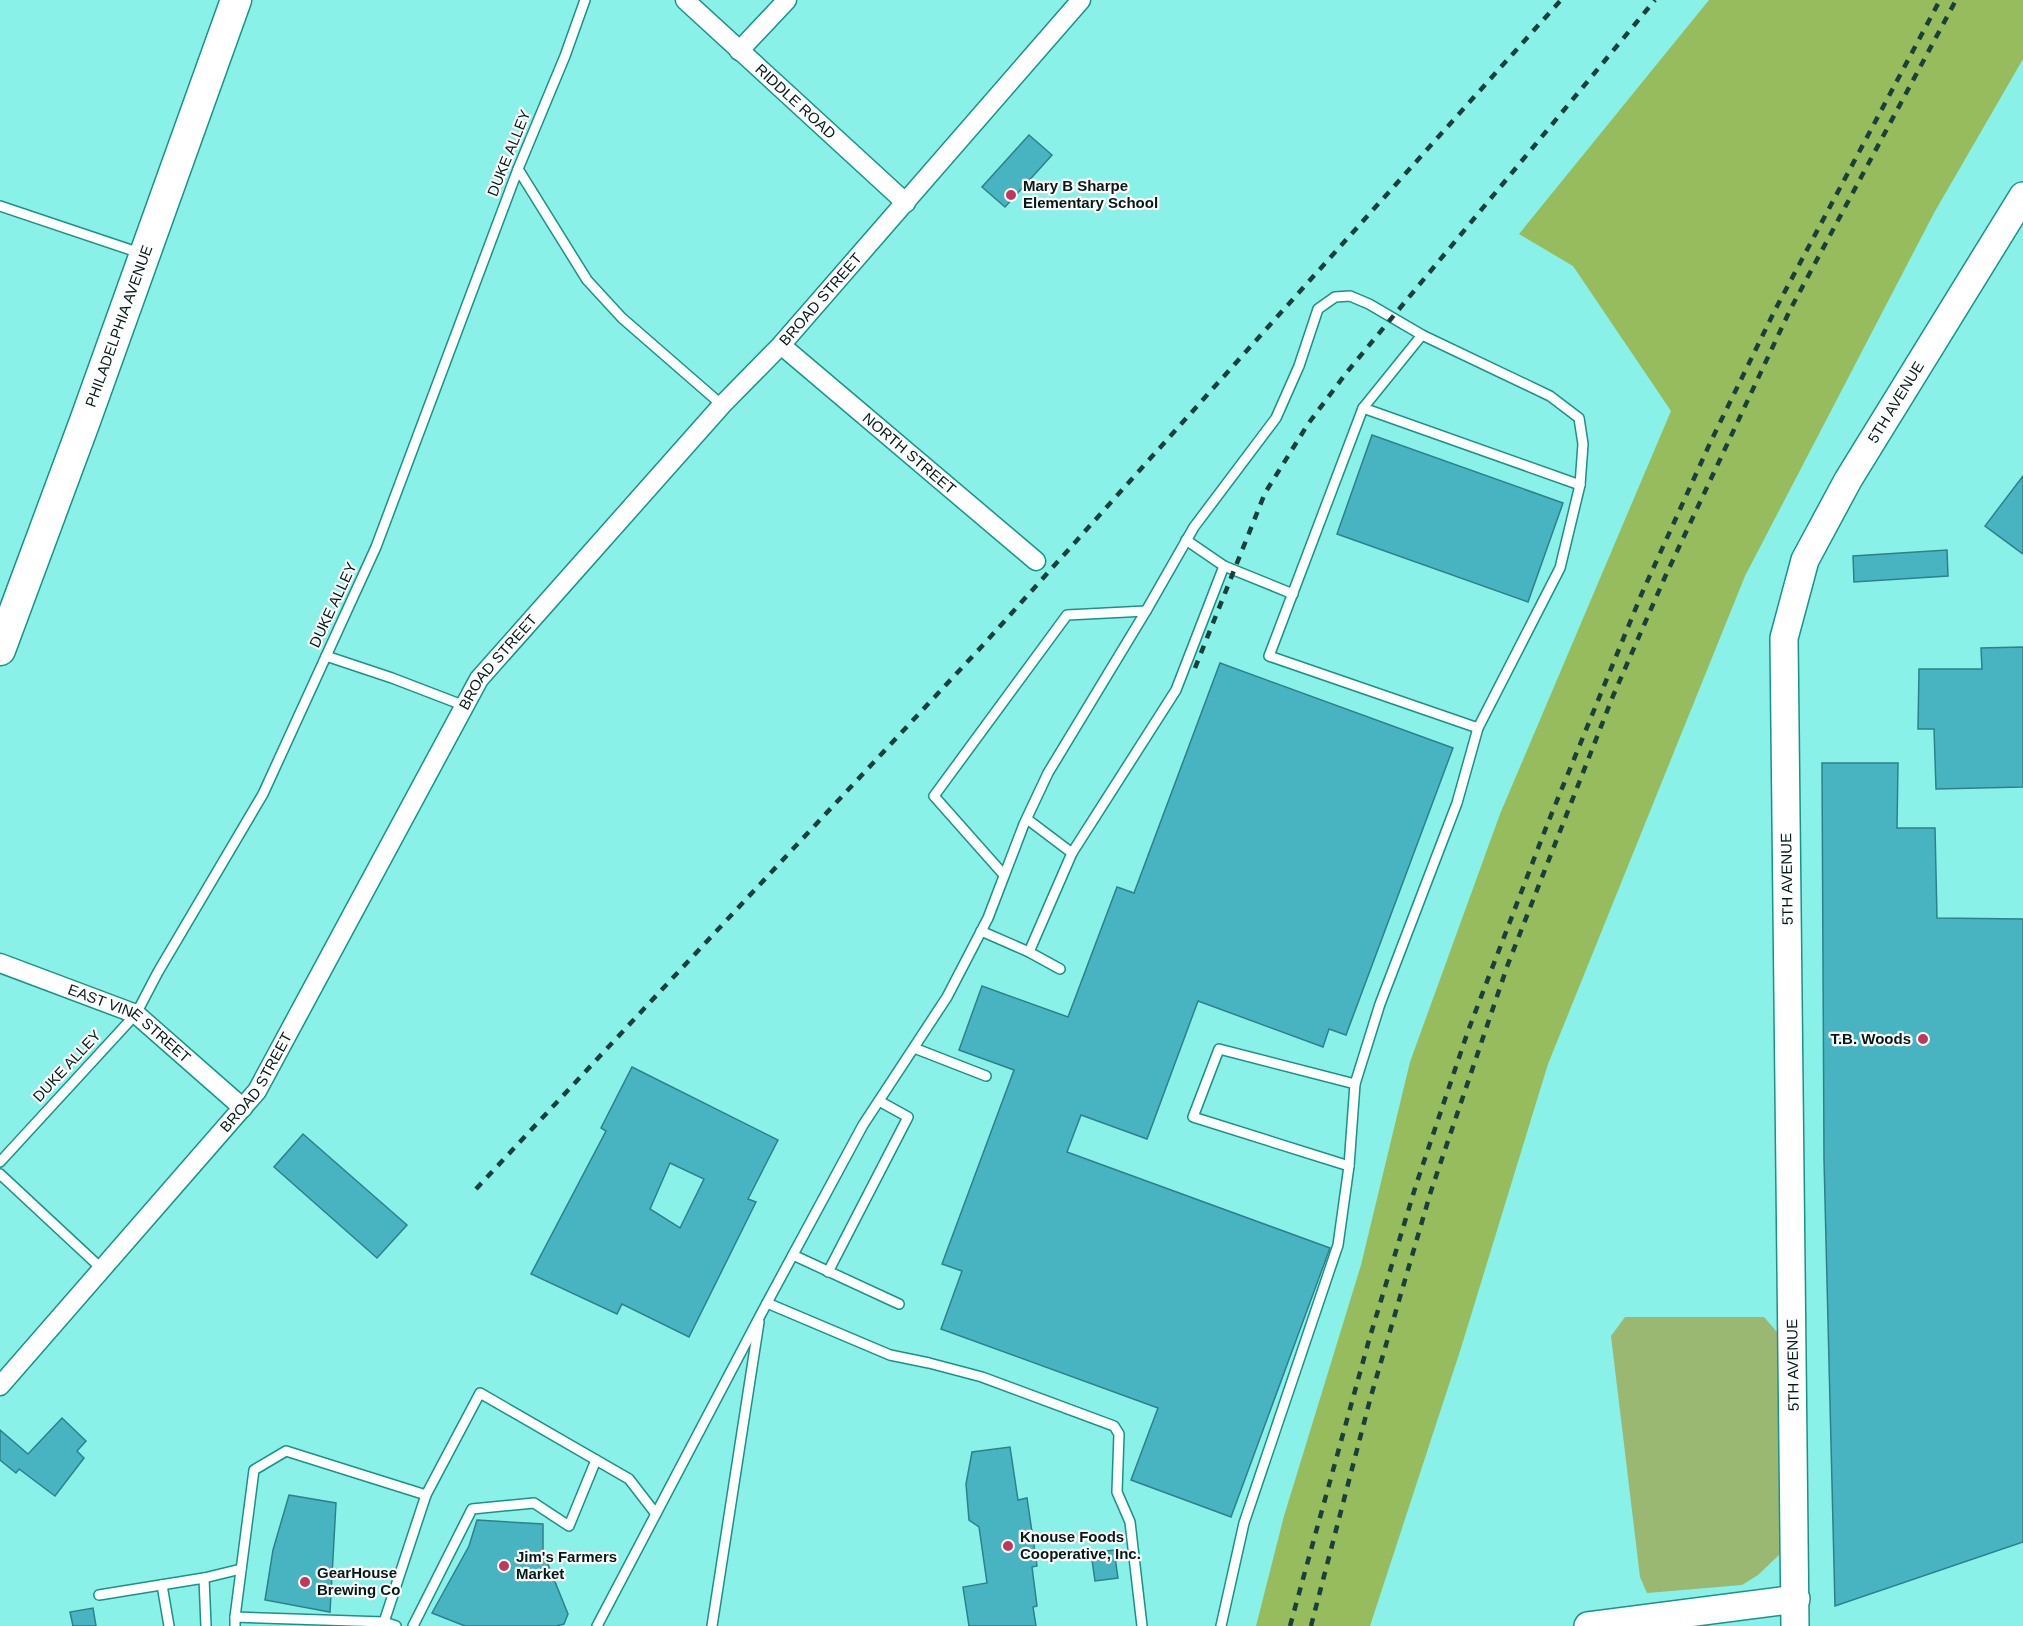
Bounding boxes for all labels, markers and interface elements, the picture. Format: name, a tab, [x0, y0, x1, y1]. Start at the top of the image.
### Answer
street label: RIDDLE ROAD	[752, 60, 839, 142]
street label: DUKE ALLEY	[483, 107, 534, 199]
place label: Mary B Sharpe Elementary School	[1023, 177, 1158, 211]
marker: Mary B Sharpe Elementary School	[1004, 188, 1018, 202]
street label: PHILADELPHIA AVENUE	[82, 243, 155, 409]
street label: BROAD STREET	[776, 249, 865, 349]
street label: 5TH AVENUE	[1864, 358, 1927, 446]
street label: NORTH STREET	[860, 409, 959, 497]
street label: DUKE ALLEY	[305, 560, 360, 650]
street label: BROAD STREET	[455, 611, 540, 712]
street label: 5TH AVENUE	[1777, 833, 1796, 925]
street label: EAST VINE STREET	[66, 980, 194, 1066]
street label: DUKE ALLEY	[29, 1026, 104, 1105]
street label: BROAD STREET	[216, 1029, 295, 1135]
place label: T.B. Woods	[1830, 1030, 1911, 1047]
marker: T.B. Woods	[1916, 1032, 1930, 1046]
street label: 5TH AVENUE	[1783, 1319, 1802, 1411]
place label: Knouse Foods Cooperative, Inc.	[1020, 1528, 1141, 1562]
marker: Knouse Foods Cooperative, Inc.	[1001, 1539, 1015, 1553]
place label: Jim's Farmers Market	[516, 1548, 617, 1582]
marker: Jim's Farmers Market	[497, 1559, 511, 1573]
place label: GearHouse Brewing Co	[317, 1564, 400, 1598]
marker: GearHouse Brewing Co	[298, 1575, 312, 1589]

